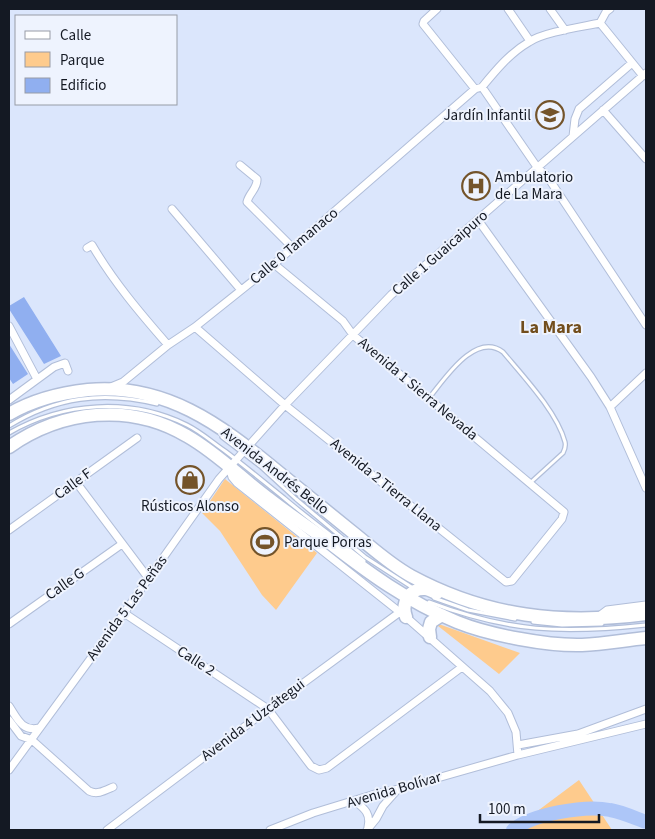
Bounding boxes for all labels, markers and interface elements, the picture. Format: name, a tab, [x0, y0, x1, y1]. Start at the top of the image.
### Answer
legend	[15, 15, 178, 105]
text: Calle	[60, 25, 91, 46]
text: Parque	[60, 50, 104, 71]
text: Edificio	[60, 75, 107, 96]
school or university icon: Jardín Infantil	[535, 100, 565, 130]
place label: Jardín Infantil	[443, 105, 531, 126]
place label: Ambulatorio de La Mara	[495, 167, 573, 205]
hospital icon: Ambulatorio de La Mara	[461, 171, 491, 201]
street label: Calle 0 Tamanaco	[245, 203, 343, 289]
street label: Calle 1 Guaicaipuro	[387, 205, 493, 301]
district label: La Mara	[520, 315, 582, 340]
street label: Avenida 1 Sierra Nevada	[353, 332, 483, 446]
street label: Avenida Andrés Bello	[217, 422, 333, 520]
street label: Avenida 2 Tierra Llana	[326, 433, 446, 537]
street label: Calle F	[50, 463, 96, 505]
shop icon: Rústicos Alonso	[175, 465, 205, 495]
place label: Rústicos Alonso	[141, 496, 239, 517]
sports icon: Parque Porras	[250, 527, 280, 557]
place label: Parque Porras	[284, 532, 372, 553]
street label: Avenida 5 Las Peñas	[82, 551, 172, 665]
street label: Calle G	[41, 563, 89, 605]
street label: Calle 2	[173, 641, 219, 681]
street label: Avenida 4 Uzcátegui	[197, 674, 309, 766]
street label: Avenida Bolívar	[344, 766, 444, 813]
scale bar	[480, 792, 599, 824]
text: 100 m	[488, 799, 526, 820]

